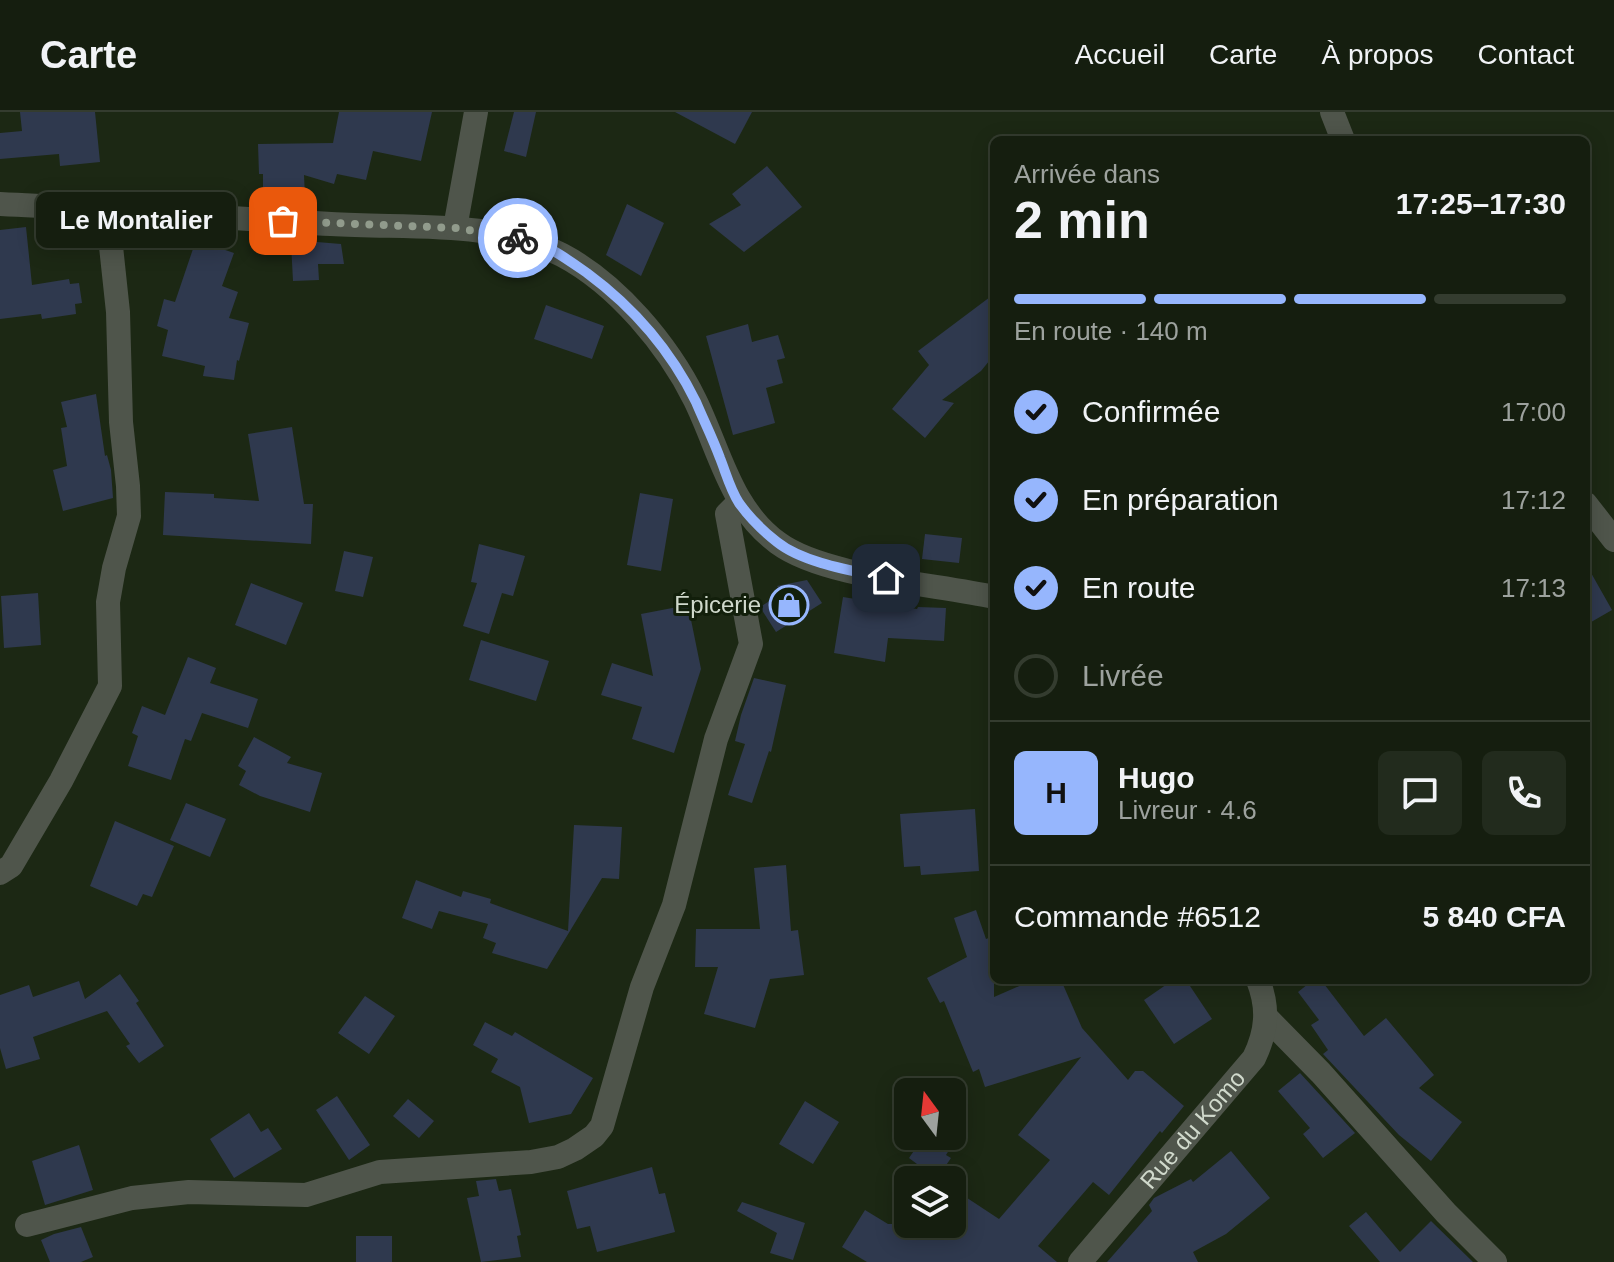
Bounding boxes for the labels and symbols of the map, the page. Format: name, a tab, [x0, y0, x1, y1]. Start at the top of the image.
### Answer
pin	[249, 187, 317, 255]
callout: Le Montalier	[35, 193, 235, 249]
courier	[478, 198, 558, 278]
pin	[852, 544, 920, 612]
shop icon: Épicerie	[768, 584, 810, 626]
place label: Épicerie	[674, 591, 761, 618]
street label: Rue du Komo	[1135, 1065, 1250, 1194]
north arrow	[894, 1078, 966, 1150]

